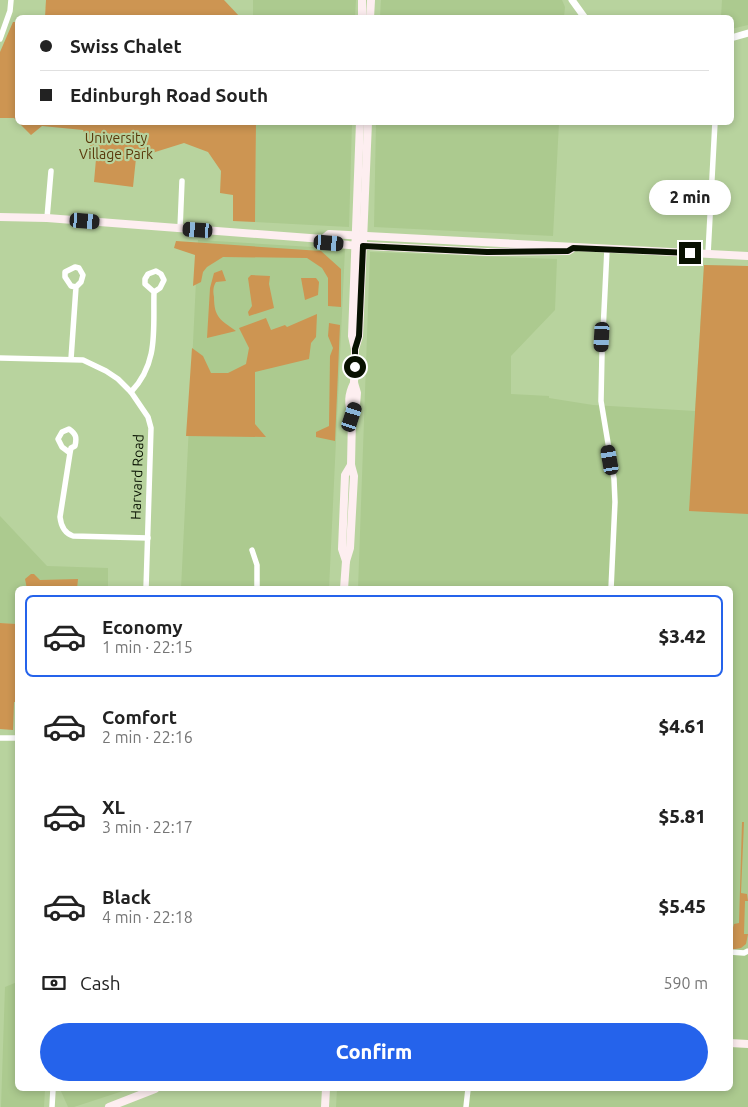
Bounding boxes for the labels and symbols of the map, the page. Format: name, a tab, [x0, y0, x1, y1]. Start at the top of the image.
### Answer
park label: University Village Park	[79, 130, 153, 162]
callout: 2 min	[649, 180, 731, 216]
car	[69, 212, 100, 230]
car	[182, 221, 213, 239]
car	[313, 234, 344, 252]
route end	[679, 242, 701, 264]
car	[593, 322, 610, 352]
route start	[344, 356, 366, 378]
car	[340, 400, 363, 434]
street label: Harvard Road	[128, 434, 146, 520]
car	[600, 444, 619, 476]

